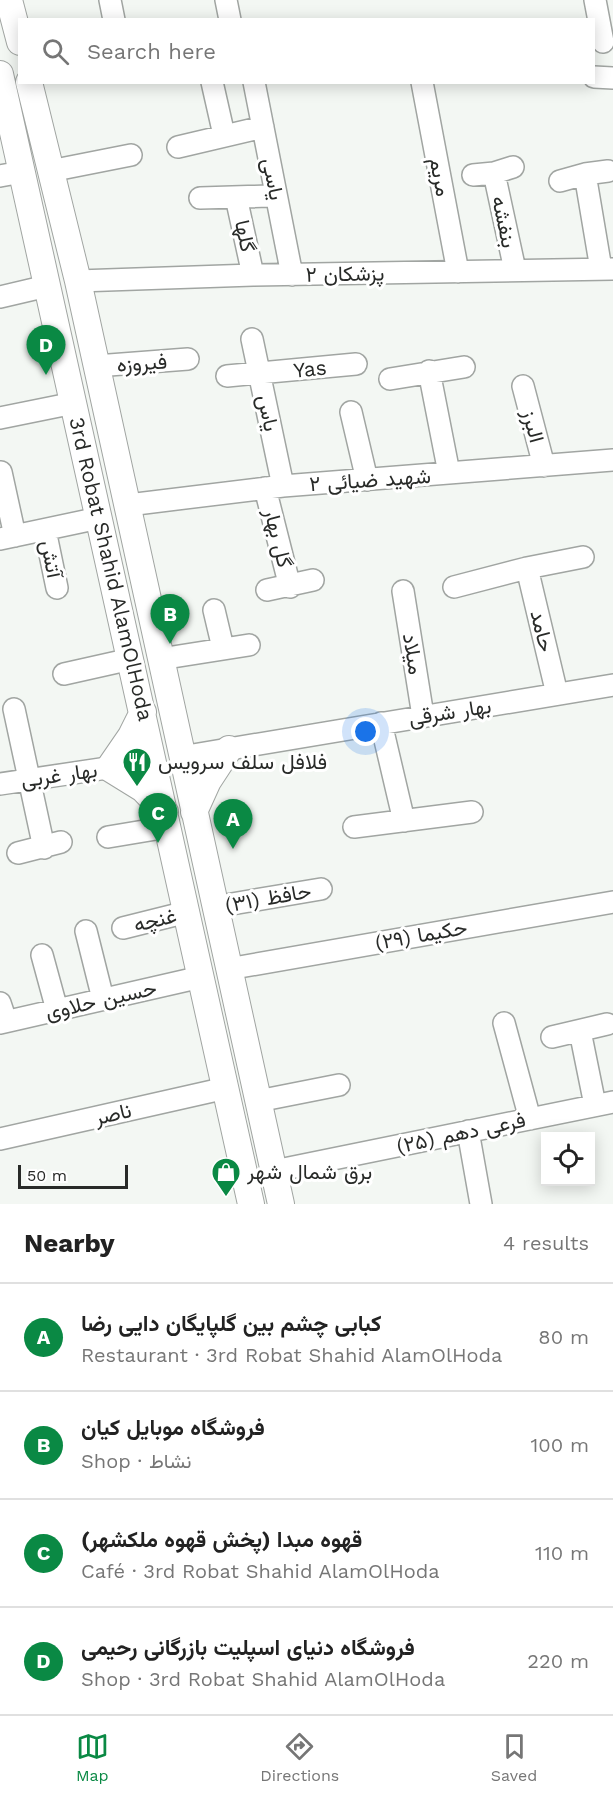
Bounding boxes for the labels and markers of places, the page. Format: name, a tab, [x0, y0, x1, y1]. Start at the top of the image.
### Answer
pin: D	[26, 326, 66, 375]
pin: B	[150, 594, 190, 644]
restaurant icon: فلافل سلف سرویس	[121, 746, 153, 788]
place label: فلافل سلف سرویس	[158, 749, 327, 775]
pin: C	[138, 794, 178, 843]
pin: A	[214, 800, 252, 849]
shop icon: برق شمال شهر	[210, 1156, 242, 1198]
place label: برق شمال شهر	[246, 1159, 372, 1185]

